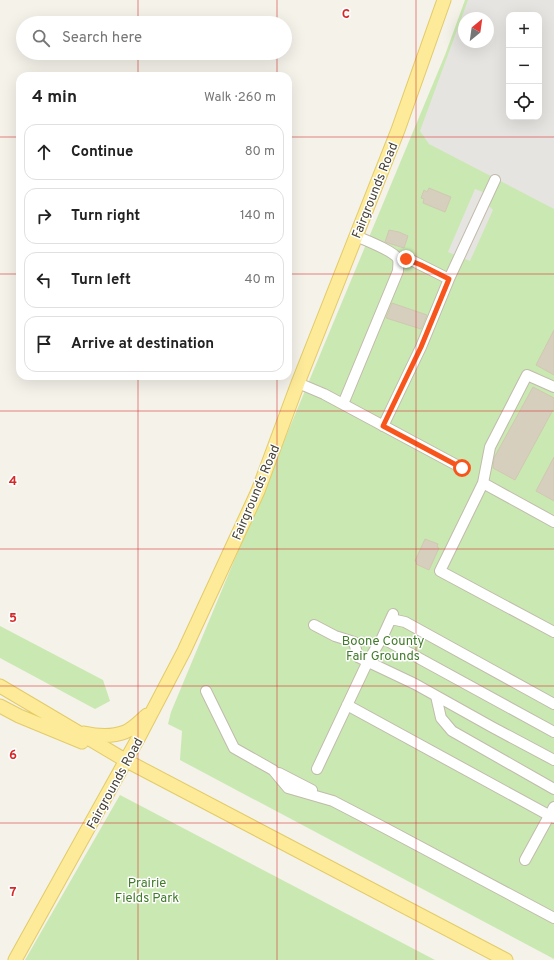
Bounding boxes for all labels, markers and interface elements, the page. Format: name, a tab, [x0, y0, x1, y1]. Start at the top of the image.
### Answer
text: C	[342, 7, 350, 23]
north arrow	[458, 12, 494, 48]
map controls	[506, 12, 542, 120]
button: +	[506, 12, 542, 48]
search box	[16, 16, 292, 60]
icon: search	[30, 27, 52, 49]
text: Search here	[62, 29, 142, 48]
button: −	[506, 48, 542, 84]
button: locate	[506, 84, 542, 120]
text: 4 min	[32, 87, 77, 109]
text: Walk · 260 m	[204, 90, 276, 106]
street label: Fairgrounds Road	[349, 140, 402, 241]
icon: ahead	[33, 141, 55, 163]
text: Continue	[71, 143, 133, 162]
text: 80 m	[245, 144, 275, 160]
icon: right	[33, 205, 55, 227]
text: Turn right	[71, 207, 140, 226]
text: 140 m	[240, 208, 275, 224]
route end	[397, 250, 415, 268]
icon: left	[33, 269, 55, 291]
text: Turn left	[71, 271, 131, 290]
text: 40 m	[245, 272, 275, 288]
icon: arrive	[33, 333, 55, 355]
text: Arrive at destination	[71, 335, 214, 354]
street label: Fairgrounds Road	[230, 443, 284, 543]
route start	[453, 459, 471, 477]
text: 4	[9, 474, 17, 490]
text: 5	[9, 611, 17, 627]
park label: Boone County Fair Grounds	[342, 634, 424, 665]
street label: Fairgrounds Road	[84, 735, 147, 832]
text: 6	[9, 748, 17, 764]
park label: Prairie Fields Park	[115, 876, 179, 907]
text: 7	[10, 885, 17, 901]

